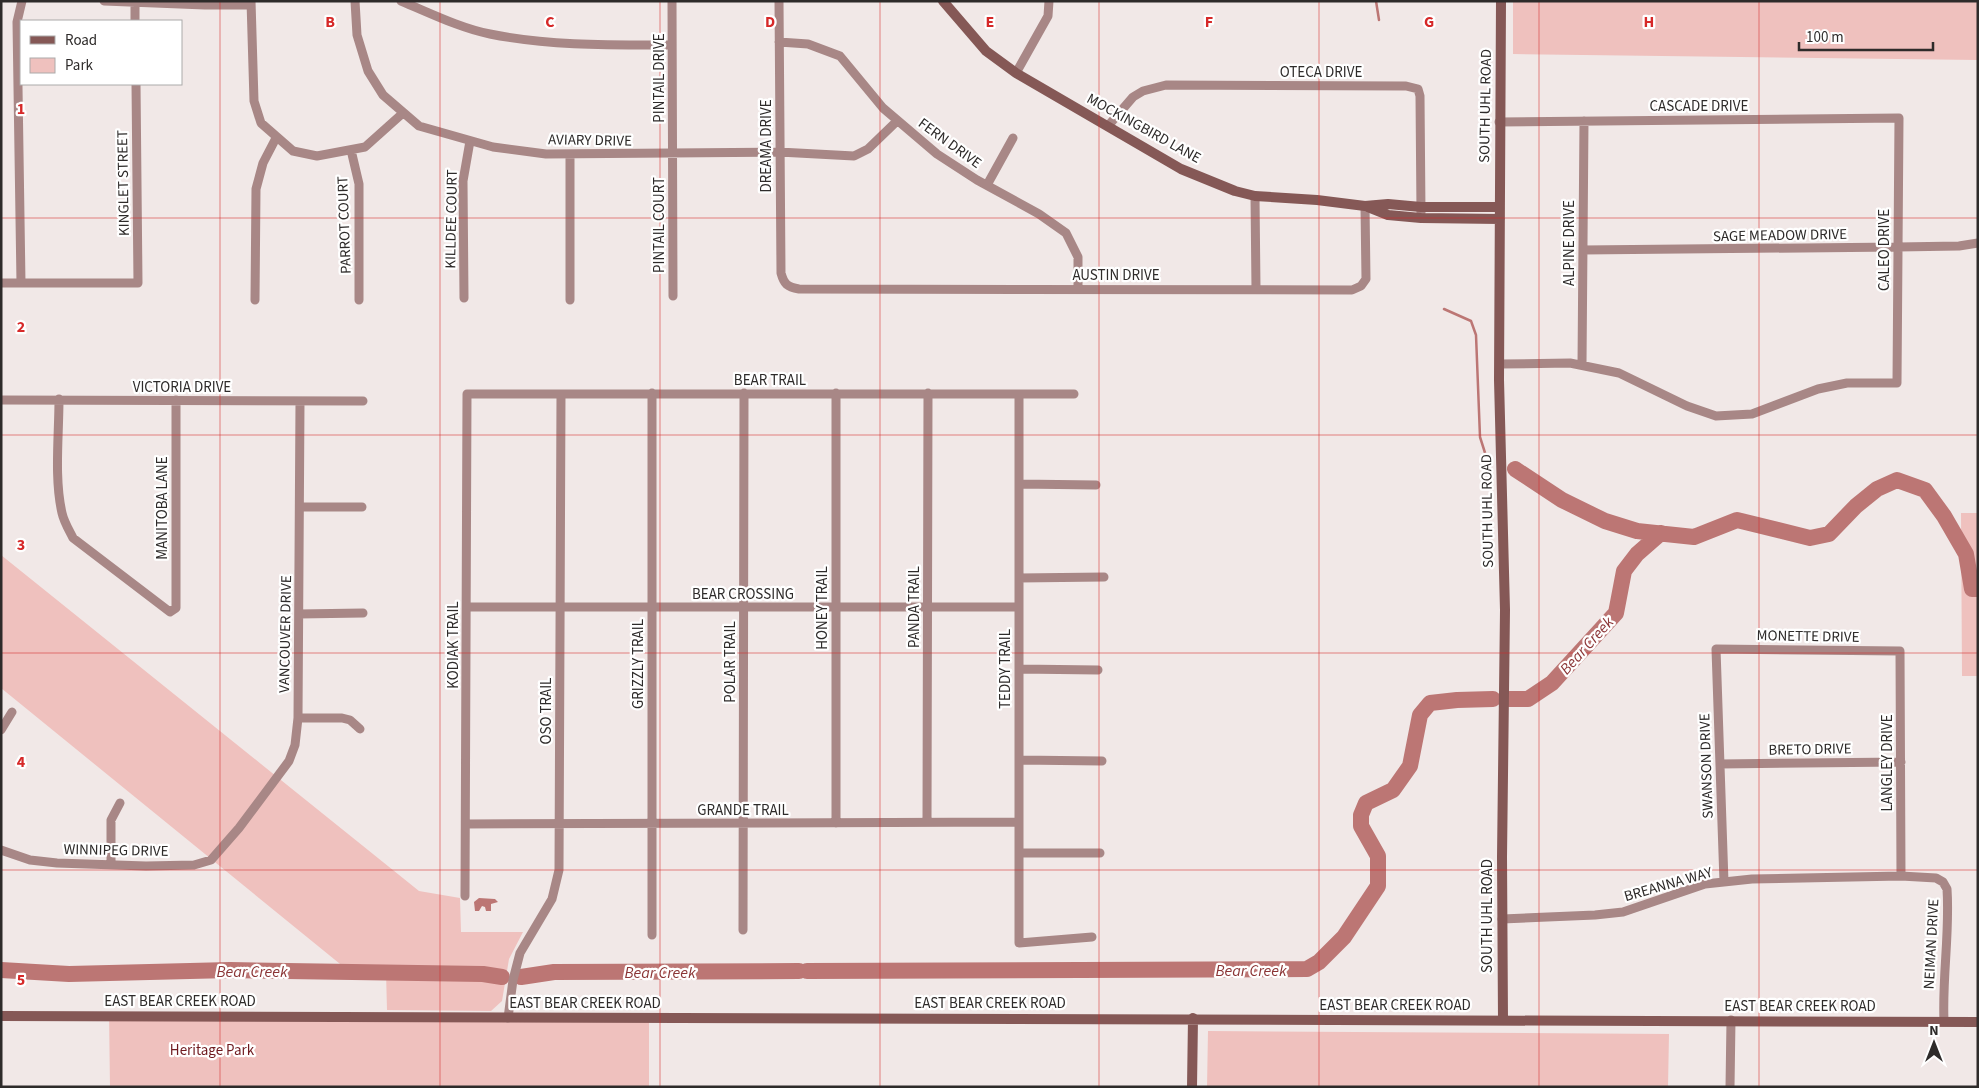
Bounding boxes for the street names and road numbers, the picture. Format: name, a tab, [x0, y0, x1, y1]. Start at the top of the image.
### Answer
street label: PINTAIL DRIVE	[649, 33, 670, 123]
street label: SOUTH UHL ROAD	[1474, 49, 1497, 163]
street label: OTECA DRIVE	[1280, 62, 1362, 83]
street label: MOCKINGBIRD LANE	[1083, 88, 1205, 169]
street label: CASCADE DRIVE	[1650, 96, 1749, 117]
street label: DREAMA DRIVE	[756, 99, 777, 193]
street label: FERN DRIVE	[914, 113, 986, 174]
street label: AVIARY DRIVE	[548, 129, 632, 152]
street label: KINGLET STREET	[112, 130, 135, 236]
street label: KILLDEE COURT	[440, 169, 463, 269]
street label: PARROT COURT	[332, 176, 357, 274]
street label: PINTAIL COURT	[649, 177, 670, 273]
street label: ALPINE DRIVE	[1559, 200, 1580, 286]
street label: CALEO DRIVE	[1874, 209, 1895, 291]
street label: SAGE MEADOW DRIVE	[1713, 224, 1847, 247]
street label: AUSTIN DRIVE	[1072, 265, 1160, 286]
street label: BEAR TRAIL	[734, 370, 806, 391]
street label: VICTORIA DRIVE	[133, 377, 231, 398]
street label: SOUTH UHL ROAD	[1476, 454, 1499, 568]
street label: MANITOBA LANE	[152, 456, 173, 560]
street label: HONEY TRAIL	[812, 566, 833, 650]
street label: PANDA TRAIL	[904, 566, 925, 648]
street label: VANCOUVER DRIVE	[274, 575, 297, 693]
street label: BEAR CROSSING	[692, 584, 794, 605]
street label: KODIAK TRAIL	[443, 601, 464, 689]
street label: GRIZZLY TRAIL	[628, 619, 649, 709]
street label: POLAR TRAIL	[720, 621, 741, 703]
street label: MONETTE DRIVE	[1756, 625, 1860, 648]
street label: TEDDY TRAIL	[995, 629, 1016, 709]
street label: OSO TRAIL	[536, 678, 557, 744]
street label: SWANSON DRIVE	[1694, 713, 1719, 819]
street label: LANGLEY DRIVE	[1877, 714, 1898, 812]
street label: BRETO DRIVE	[1768, 738, 1852, 761]
street label: GRANDE TRAIL	[697, 800, 789, 821]
street label: WINNIPEG DRIVE	[63, 839, 169, 862]
street label: SOUTH UHL ROAD	[1477, 859, 1498, 973]
street label: BREANNA WAY	[1622, 862, 1716, 907]
street label: NEIMAN DRIVE	[1919, 898, 1944, 990]
street label: EAST BEAR CREEK ROAD	[104, 991, 256, 1012]
street label: EAST BEAR CREEK ROAD	[509, 993, 661, 1014]
street label: EAST BEAR CREEK ROAD	[914, 993, 1066, 1014]
street label: EAST BEAR CREEK ROAD	[1319, 995, 1471, 1016]
street label: EAST BEAR CREEK ROAD	[1724, 996, 1876, 1017]

